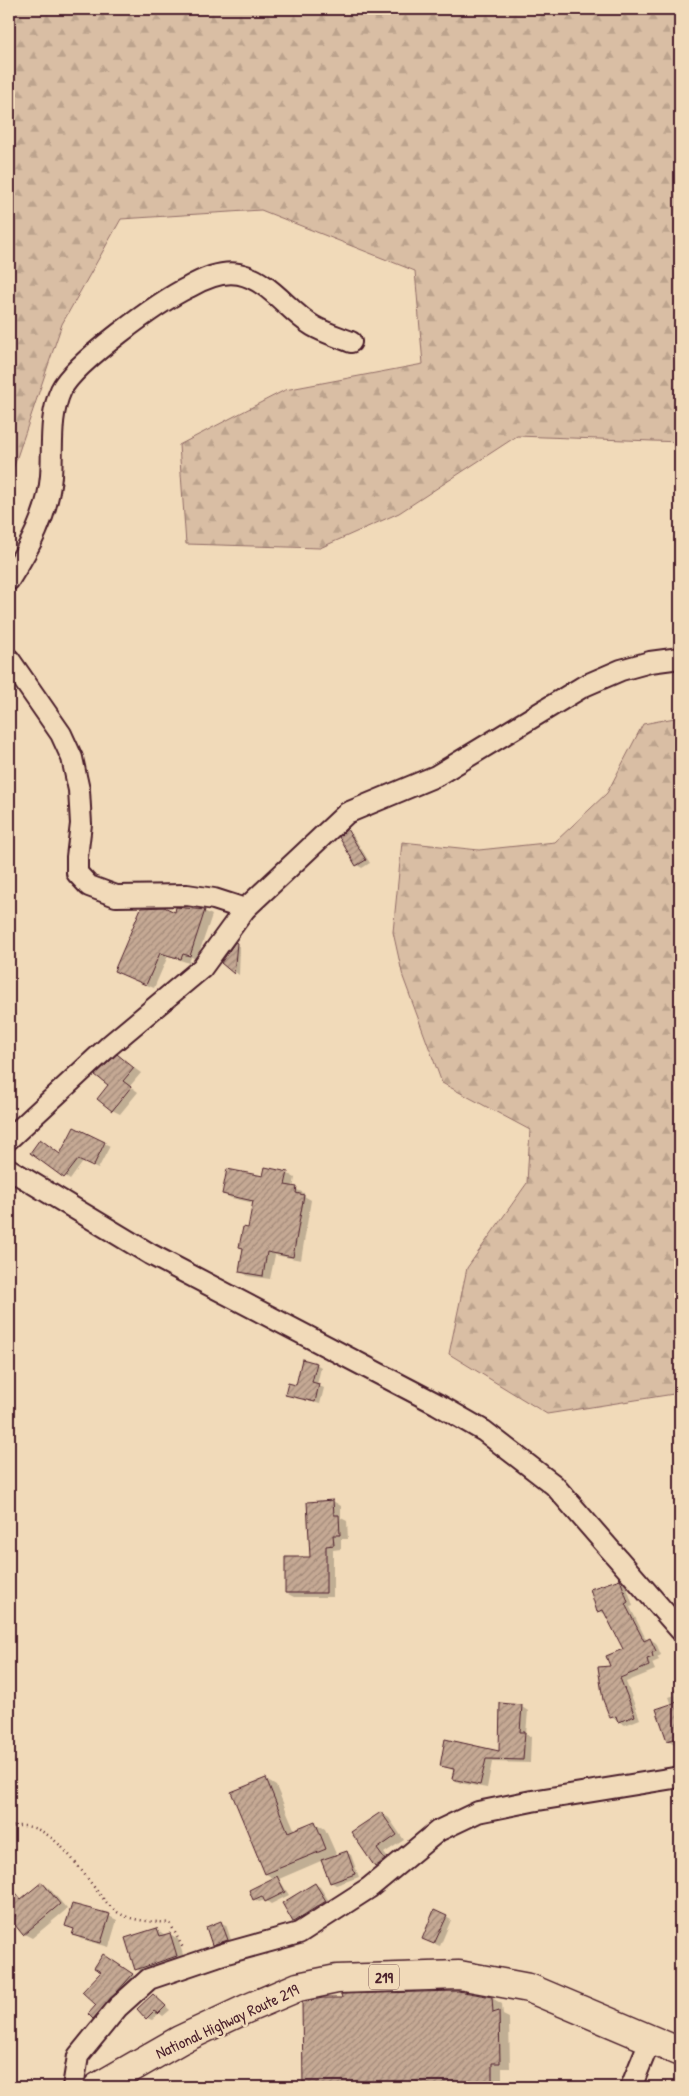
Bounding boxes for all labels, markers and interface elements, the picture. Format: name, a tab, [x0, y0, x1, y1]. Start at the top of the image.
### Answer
road number: 219	[369, 1964, 399, 1990]
street label: National Highway Route 219	[152, 1978, 302, 2064]

